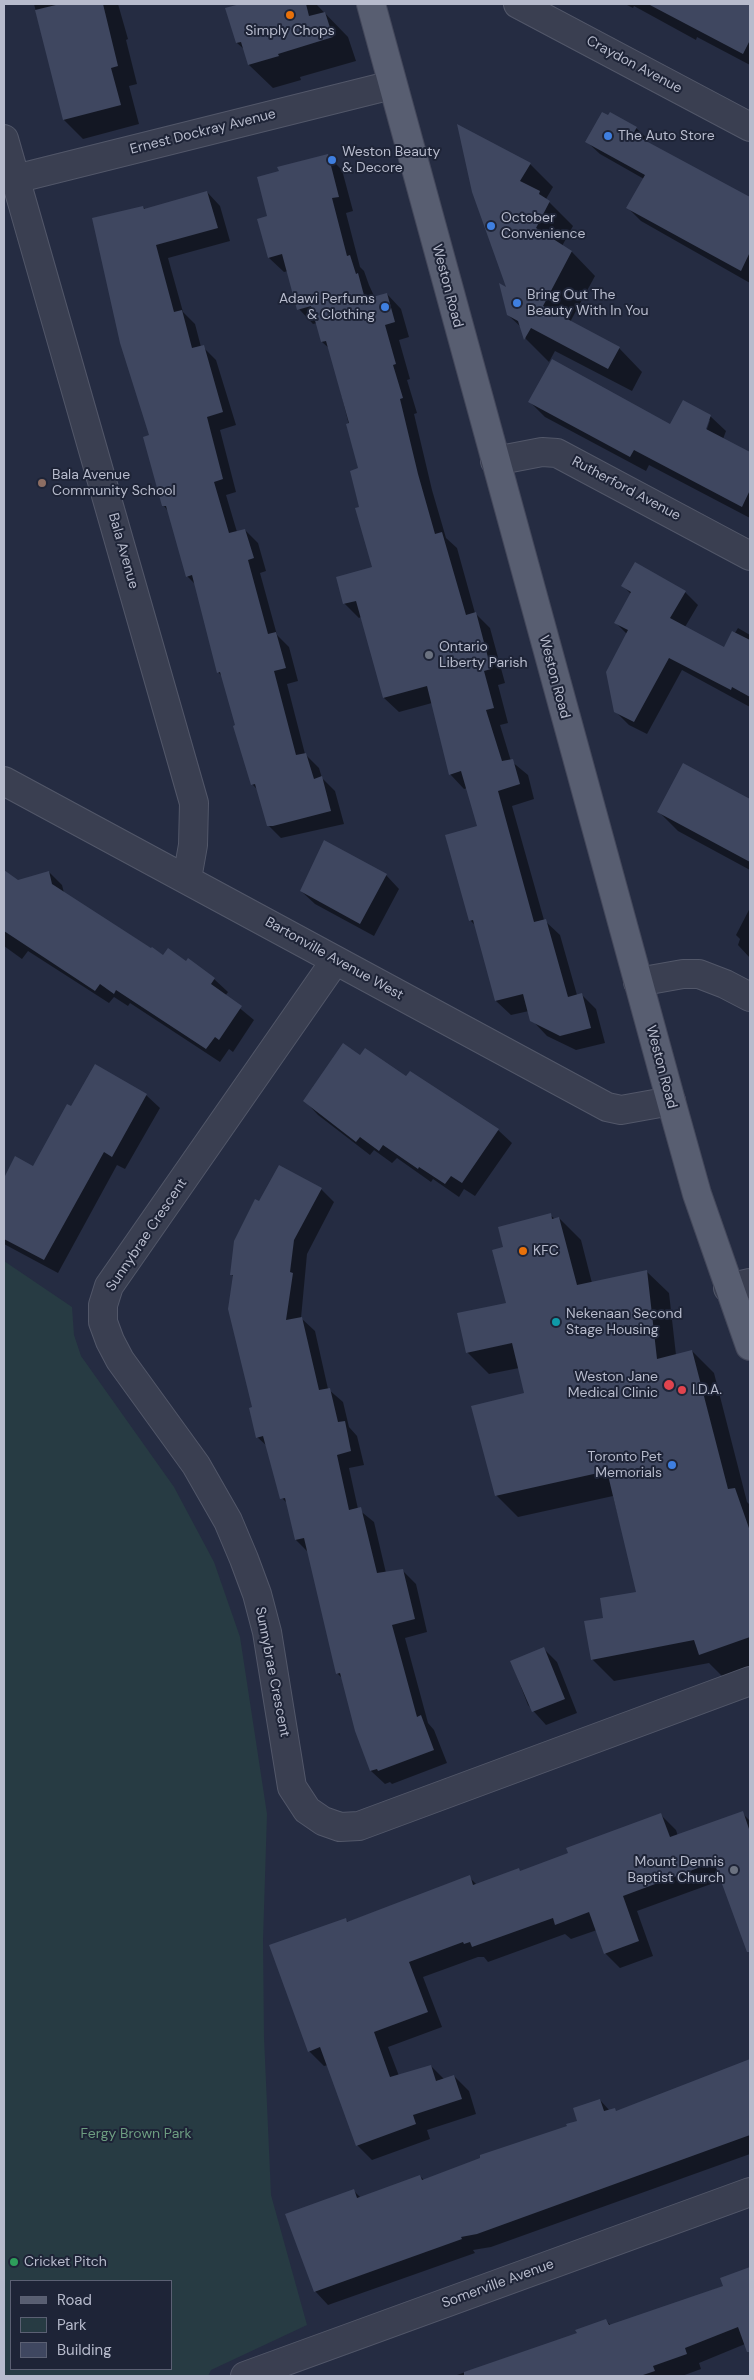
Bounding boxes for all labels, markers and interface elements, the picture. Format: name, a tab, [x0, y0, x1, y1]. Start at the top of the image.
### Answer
marker: Simply Chops	[284, 9, 296, 21]
place label: Simply Chops	[245, 23, 335, 39]
street label: Craydon Avenue	[583, 33, 685, 97]
street label: Ernest Dockray Avenue	[128, 106, 278, 158]
place label: The Auto Store	[618, 128, 715, 144]
marker: The Auto Store	[602, 130, 614, 142]
place label: Weston Beauty & Decore	[342, 144, 440, 176]
marker: Weston Beauty & Decore	[326, 154, 338, 166]
place label: October Convenience	[501, 210, 586, 242]
marker: October Convenience	[485, 220, 497, 232]
street label: Weston Road	[428, 243, 466, 329]
place label: Bring Out The Beauty With In You	[527, 287, 648, 320]
place label: Adawi Perfums & Clothing	[279, 291, 375, 324]
marker: Bring Out The Beauty With In You	[511, 297, 523, 309]
marker: Adawi Perfums & Clothing	[379, 301, 391, 313]
street label: Rutherford Avenue	[569, 453, 683, 525]
place label: Bala Avenue Community School	[52, 467, 176, 500]
marker: Bala Avenue Community School	[36, 477, 48, 489]
street label: Bala Avenue	[104, 511, 142, 591]
street label: Weston Road	[535, 634, 573, 720]
place label: Ontario Liberty Parish	[439, 639, 528, 672]
marker: Ontario Liberty Parish	[423, 649, 435, 661]
street label: Bartonville Avenue West	[262, 914, 406, 1004]
street label: Weston Road	[642, 1024, 680, 1110]
street label: Sunnybrae Crescent	[103, 1175, 191, 1295]
place label: KFC	[533, 1243, 559, 1259]
marker: KFC	[517, 1245, 529, 1257]
place label: Nekenaan Second Stage Housing	[566, 1306, 682, 1338]
marker: Nekenaan Second Stage Housing	[550, 1316, 562, 1328]
place label: Weston Jane Medical Clinic	[568, 1369, 658, 1401]
marker: Weston Jane Medical Clinic	[662, 1378, 676, 1392]
place label: I.D.A.	[692, 1382, 722, 1398]
marker: I.D.A.	[676, 1384, 688, 1396]
place label: Toronto Pet Memorials	[588, 1449, 662, 1481]
marker: Toronto Pet Memorials	[666, 1459, 678, 1471]
street label: Sunnybrae Crescent	[251, 1605, 293, 1739]
place label: Mount Dennis Baptist Church	[628, 1854, 724, 1886]
marker: Mount Dennis Baptist Church	[728, 1864, 740, 1876]
park label: Fergy Brown Park	[81, 2126, 191, 2142]
place label: Cricket Pitch	[24, 2254, 107, 2270]
marker: Cricket Pitch	[8, 2256, 20, 2268]
street label: Somerville Avenue	[440, 2256, 556, 2312]
legend	[10, 2280, 172, 2370]
text: Road	[57, 2290, 92, 2310]
text: Park	[57, 2315, 87, 2335]
text: Building	[57, 2340, 112, 2360]

